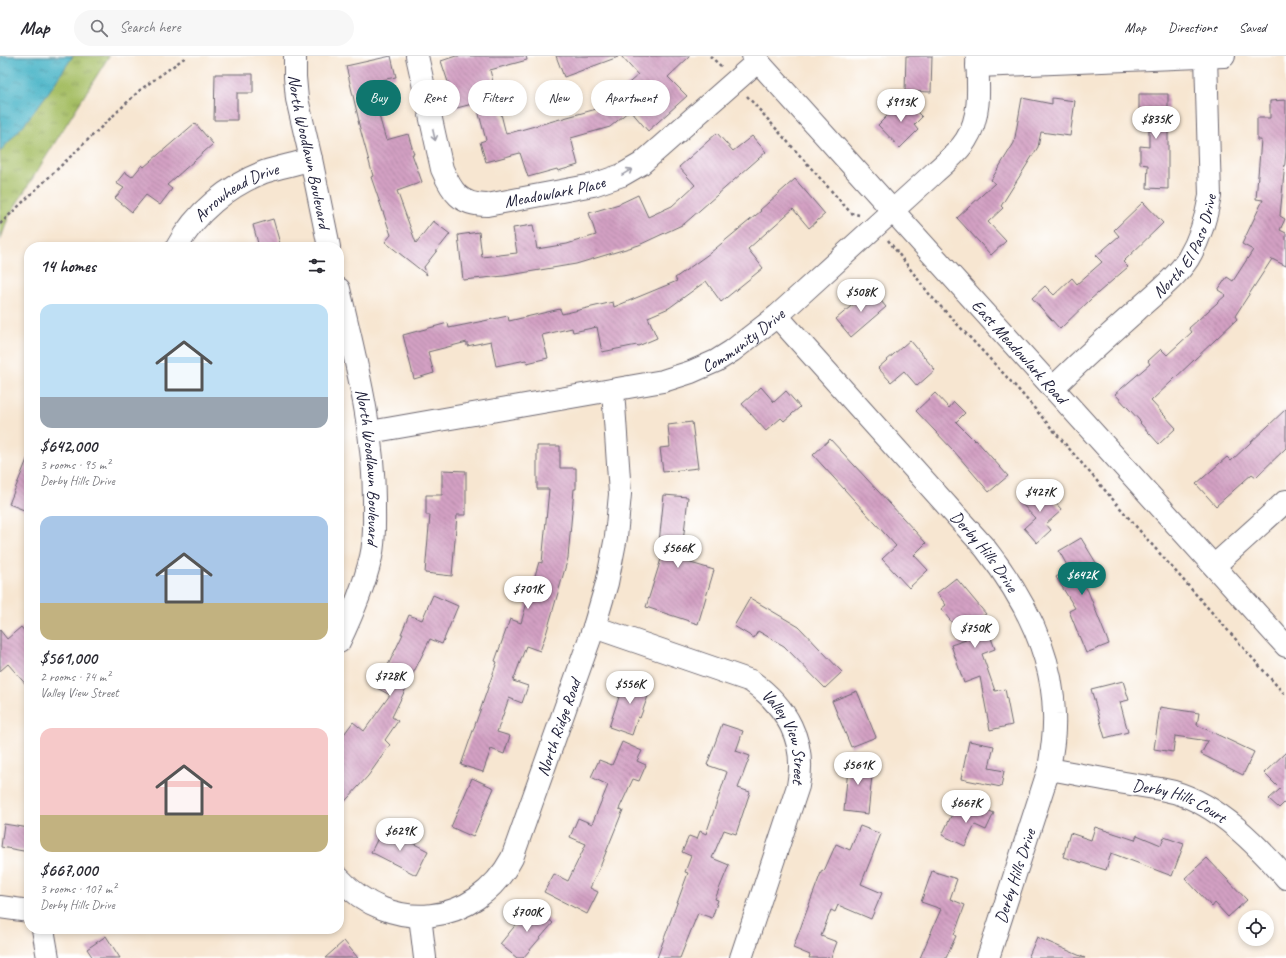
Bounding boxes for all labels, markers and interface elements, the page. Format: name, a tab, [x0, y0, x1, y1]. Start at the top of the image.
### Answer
search box	[74, 10, 354, 46]
text: Map	[20, 16, 50, 40]
icon: search	[88, 17, 110, 39]
text: Search here	[120, 18, 181, 37]
text: Map	[1125, 19, 1146, 36]
text: Directions	[1168, 19, 1217, 36]
text: Saved	[1239, 19, 1266, 36]
street label: North Woodlawn Boulevard	[284, 74, 336, 233]
chip: Buy	[356, 80, 401, 116]
chip: Rent	[409, 80, 460, 116]
chip: Filters	[468, 80, 527, 116]
chip: New	[535, 80, 583, 116]
chip: Apartment	[591, 80, 670, 116]
pin: $913K	[873, 89, 929, 123]
text: $913K	[886, 94, 916, 110]
pin: $835K	[1128, 106, 1184, 140]
text: $835K	[1141, 111, 1171, 127]
one-way arrow	[431, 128, 439, 141]
street label: Arrowhead Drive	[189, 157, 282, 226]
one-way arrow	[621, 168, 633, 176]
street label: Meadowlark Place	[503, 171, 609, 212]
street label: North El Paso Drive	[1148, 191, 1221, 302]
icon: filters	[306, 255, 328, 277]
text: 14 homes	[40, 256, 96, 277]
pin: $508K	[833, 279, 889, 313]
text: $508K	[846, 284, 876, 300]
street label: East Meadowlark Road	[967, 295, 1075, 410]
street label: Community Drive	[698, 303, 790, 377]
icon: home	[148, 330, 220, 402]
street label: North Woodlawn Boulevard	[351, 387, 385, 549]
text: $642,000	[40, 436, 97, 457]
text: 3 rooms · 95 m²	[40, 457, 110, 473]
text: Derby Hills Drive	[40, 473, 115, 489]
pin: $427K	[1012, 479, 1068, 513]
text: $427K	[1025, 484, 1055, 500]
street label: Derby Hills Drive	[946, 506, 1024, 597]
pin: $566K	[650, 535, 706, 569]
text: $566K	[663, 540, 693, 556]
icon: home	[148, 542, 220, 614]
pin: $642K	[1054, 562, 1110, 596]
text: $642K	[1067, 567, 1097, 583]
pin: $701K	[500, 576, 556, 610]
text: $701K	[513, 581, 543, 597]
pin: $750K	[947, 615, 1003, 649]
text: $750K	[960, 620, 990, 636]
text: $561,000	[40, 648, 97, 669]
pin: $728K	[362, 663, 418, 697]
text: $728K	[375, 668, 405, 684]
text: 2 rooms · 74 m²	[40, 669, 110, 685]
pin: $556K	[602, 671, 658, 705]
street label: North Ridge Road	[532, 674, 586, 779]
text: $556K	[615, 676, 645, 692]
street label: Valley View Street	[758, 684, 811, 788]
text: Valley View Street	[40, 685, 119, 701]
pin: $561K	[830, 752, 886, 786]
icon: home	[148, 754, 220, 826]
text: $561K	[843, 757, 873, 773]
street label: Derby Hills Court	[1131, 774, 1233, 829]
pin: $667K	[938, 790, 994, 824]
text: $667K	[951, 795, 981, 811]
pin: $629K	[372, 818, 428, 852]
text: $629K	[385, 823, 415, 839]
street label: Derby Hills Drive	[990, 825, 1041, 926]
text: $667,000	[40, 860, 98, 881]
text: 3 rooms · 107 m²	[40, 881, 116, 897]
text: Derby Hills Drive	[40, 897, 115, 913]
pin: $700K	[499, 899, 555, 933]
text: $700K	[512, 904, 542, 920]
map controls	[1238, 910, 1274, 946]
button: locate	[1238, 910, 1274, 946]

